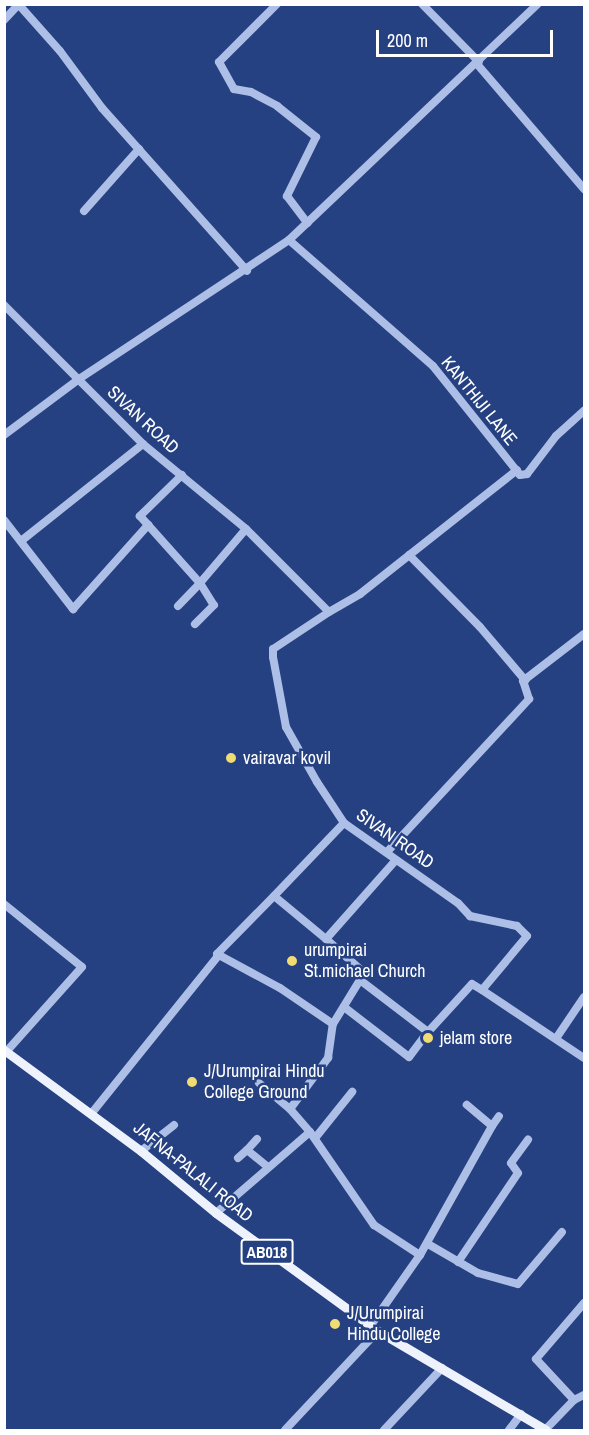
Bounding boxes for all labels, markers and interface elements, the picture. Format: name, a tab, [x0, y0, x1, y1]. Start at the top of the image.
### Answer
scale bar	[379, 18, 556, 56]
text: 200 m	[387, 28, 428, 53]
street label: KANTHIJI LANE	[437, 352, 521, 450]
street label: SIVAN ROAD	[103, 381, 183, 459]
place label: vairavar kovil	[243, 747, 331, 769]
marker: vairavar kovil	[224, 751, 238, 765]
street label: SIVAN ROAD	[352, 804, 438, 874]
place label: urumpirai St.michael Church	[304, 940, 425, 982]
marker: urumpirai St.michael Church	[285, 954, 299, 968]
place label: jelam store	[440, 1027, 512, 1049]
marker: jelam store	[421, 1031, 435, 1045]
place label: J/Urumpirai Hindu College Ground	[204, 1061, 325, 1104]
marker: J/Urumpirai Hindu College Ground	[185, 1075, 199, 1089]
street label: JAFNA-PALALI ROAD	[129, 1117, 257, 1227]
road number: AB018	[240, 1239, 294, 1265]
place label: J/Urumpirai Hindu College	[347, 1303, 441, 1346]
marker: J/Urumpirai Hindu College	[328, 1317, 342, 1331]

